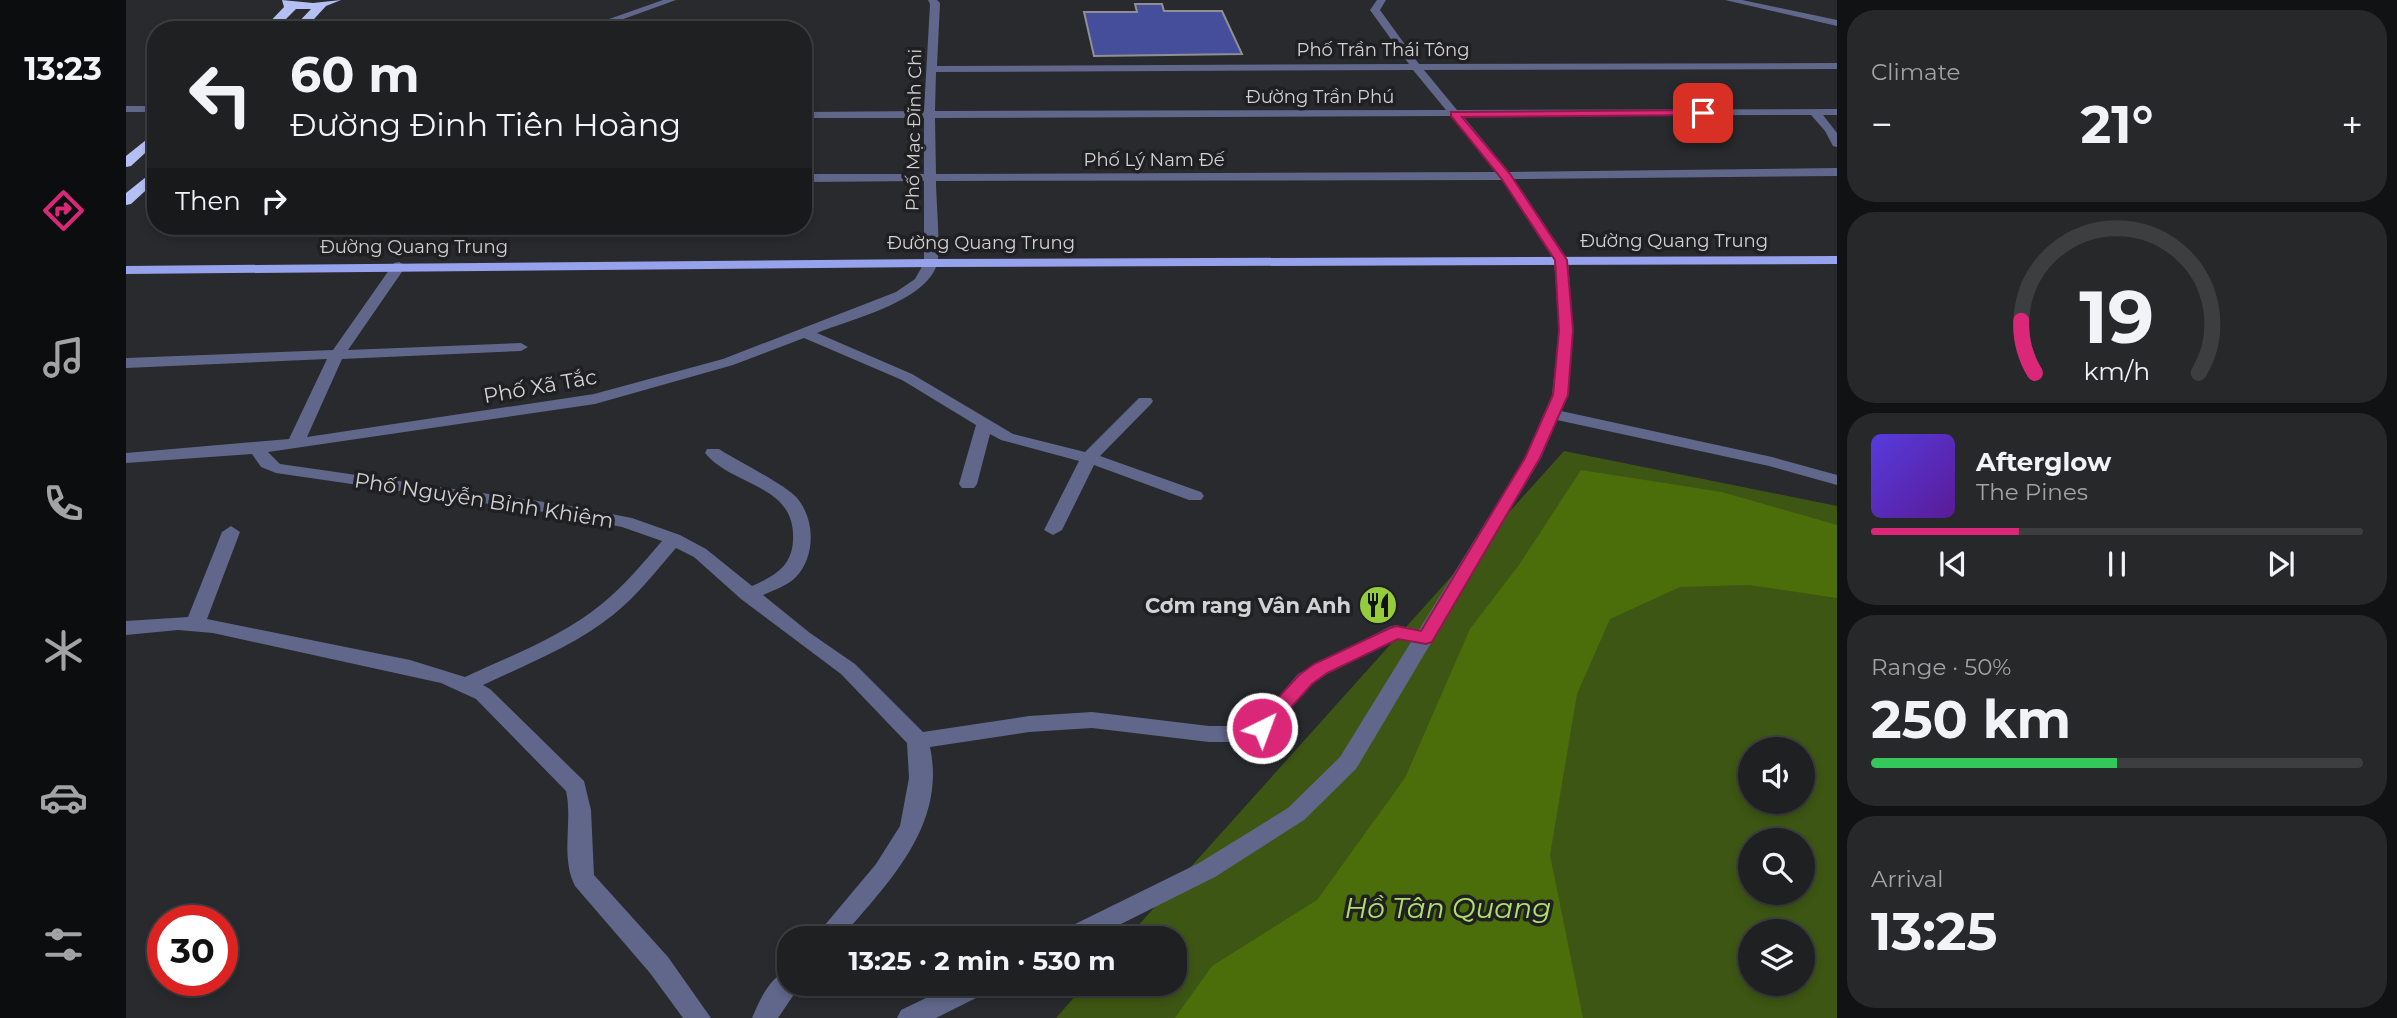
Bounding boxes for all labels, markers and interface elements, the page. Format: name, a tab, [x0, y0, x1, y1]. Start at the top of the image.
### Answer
street label: Phố Trần Thái Tông	[1297, 39, 1469, 61]
text: 60 m	[290, 45, 420, 104]
text: 13:23	[24, 49, 102, 88]
icon: left	[175, 49, 266, 140]
street label: Phố Mạc Đĩnh Chi	[902, 49, 926, 211]
text: Climate	[1871, 58, 1960, 86]
pin	[1673, 83, 1733, 143]
street label: Đường Trần Phú	[1246, 86, 1394, 108]
text: 21°	[2081, 93, 2153, 156]
icon: arrive	[1684, 94, 1722, 132]
text: −	[1871, 101, 1893, 148]
text: +	[2341, 101, 2363, 148]
text: Đường Đinh Tiên Hoàng	[290, 105, 681, 144]
street label: Phố Lý Nam Đế	[1083, 149, 1225, 171]
icon: right	[255, 182, 293, 220]
text: Then	[175, 185, 241, 217]
icon: directions	[39, 186, 88, 235]
street label: Đường Quang Trung	[1580, 230, 1768, 252]
street label: Đường Quang Trung	[887, 232, 1075, 254]
street label: Đường Quang Trung	[320, 236, 508, 258]
text: 19	[2080, 274, 2154, 362]
icon: music	[39, 333, 88, 382]
text: km/h	[2084, 356, 2150, 386]
street label: Phố Xã Tắc	[481, 364, 599, 408]
text: Afterglow	[1976, 446, 2111, 478]
street label: Phố Nguyễn Bỉnh Khiêm	[353, 467, 615, 533]
text: The Pines	[1976, 478, 2088, 506]
icon: phone	[39, 479, 88, 528]
icon: previous	[1934, 545, 1972, 583]
icon: pause	[2098, 545, 2136, 583]
icon: next	[2262, 545, 2300, 583]
restaurant icon: Cơm rang Vân Anh	[1357, 584, 1399, 626]
place label: Cơm rang Vân Anh	[1145, 593, 1351, 618]
icon: climate	[39, 626, 88, 675]
text: Range · 50%	[1871, 653, 2011, 681]
text: 250 km	[1871, 688, 2071, 751]
position arrow	[1225, 691, 1299, 765]
map controls	[1738, 737, 1815, 996]
button: sound	[1738, 737, 1815, 814]
icon: car	[39, 773, 88, 822]
button: search	[1738, 828, 1815, 905]
text: Arrival	[1871, 865, 1944, 893]
water label: Hồ Tân Quang	[1345, 891, 1551, 925]
text: 13:25	[1871, 900, 1997, 963]
speed limit sign: 30	[147, 905, 238, 996]
button: layers	[1738, 919, 1815, 996]
icon: filters	[39, 920, 88, 969]
text: 13:25 · 2 min · 530 m	[848, 945, 1116, 977]

